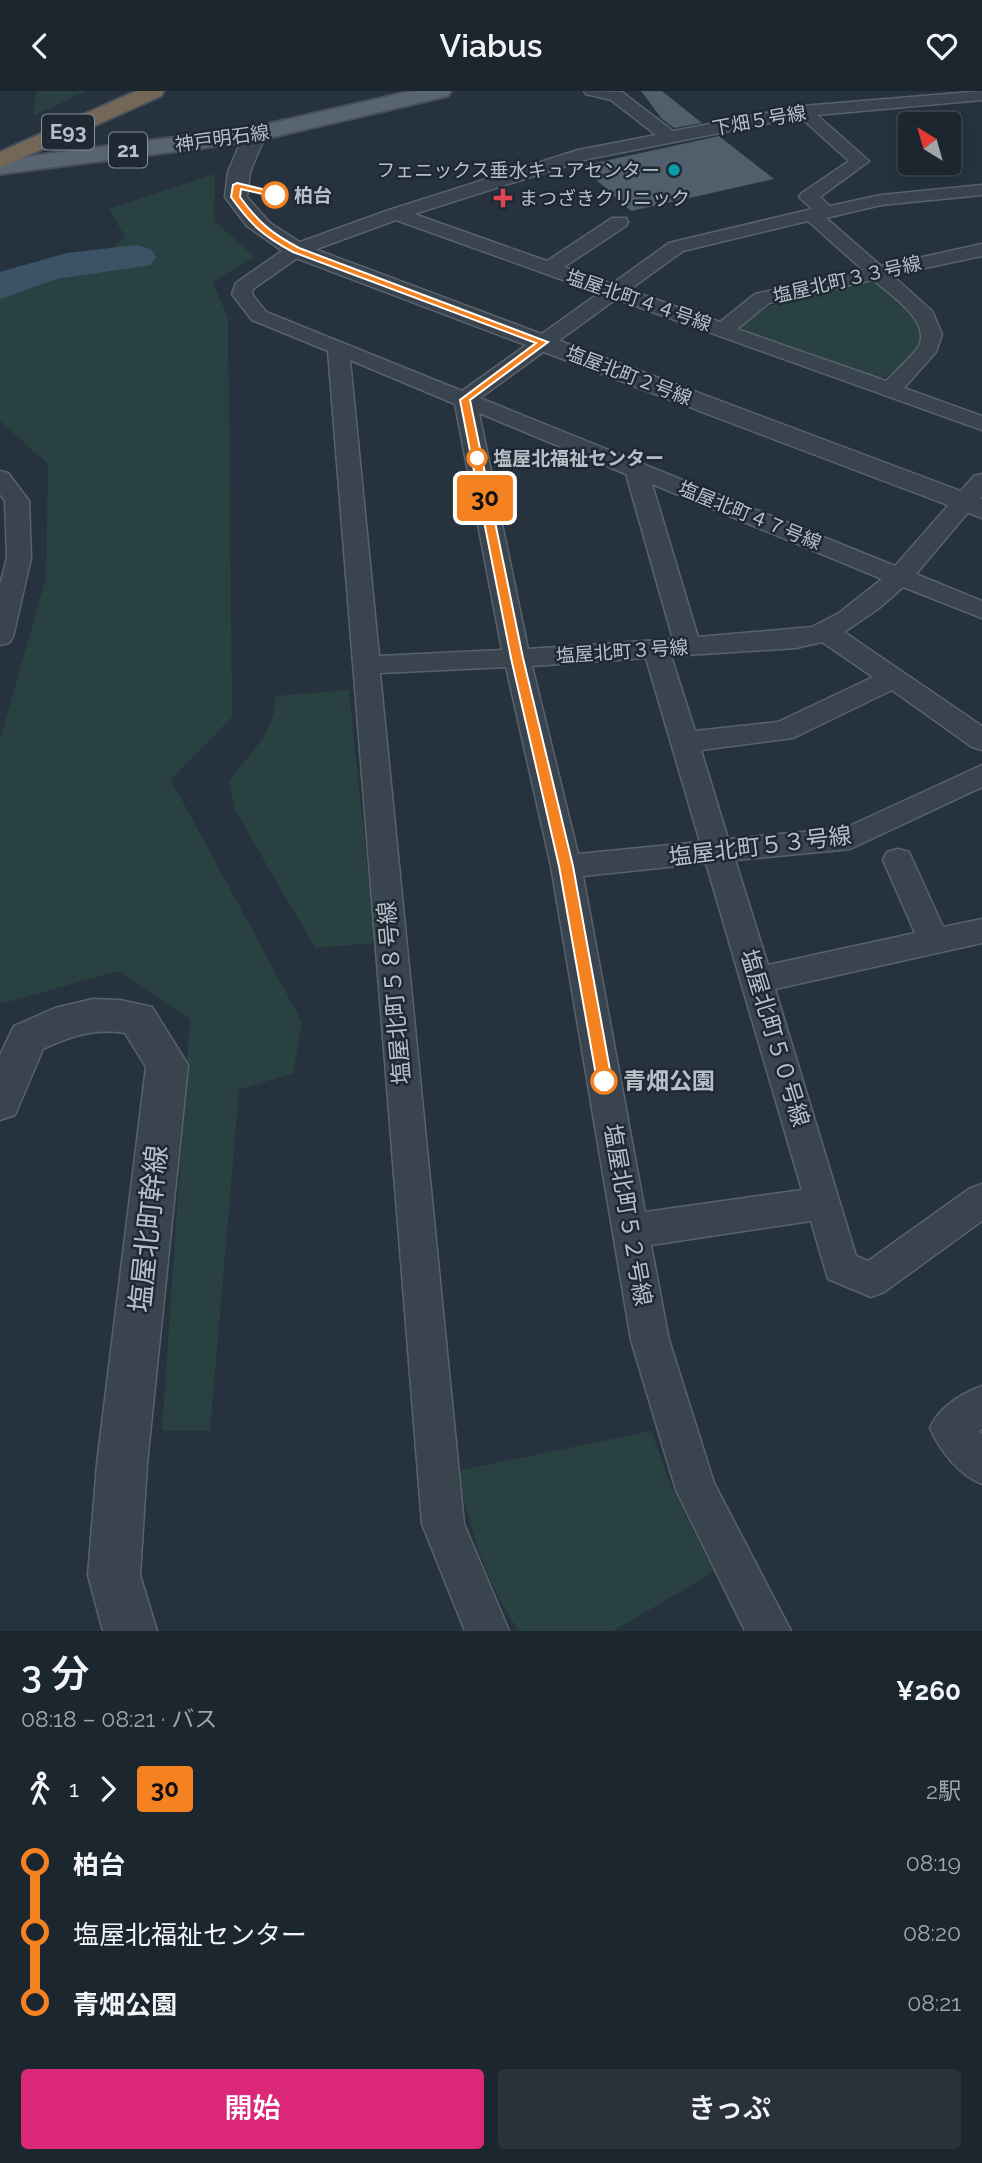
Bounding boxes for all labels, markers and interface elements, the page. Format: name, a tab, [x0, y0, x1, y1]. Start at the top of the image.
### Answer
icon: back	[21, 27, 59, 65]
text: Viabus	[440, 27, 542, 64]
icon: heart	[923, 27, 961, 65]
street label: 下畑５号線	[710, 101, 808, 139]
north arrow	[898, 112, 961, 175]
map controls	[898, 112, 961, 175]
road number: E93	[42, 114, 94, 149]
street label: 神戸明石線	[173, 120, 271, 156]
road number: 21	[109, 133, 147, 167]
place label: フェニックス垂水キュアセンター	[376, 159, 660, 181]
marker: フェニックス垂水キュアセンター	[666, 162, 682, 178]
marker: 柏台	[262, 182, 288, 208]
place label: 柏台	[294, 184, 332, 206]
place label: まつざきクリニック	[519, 187, 690, 209]
marker: まつざきクリニック	[493, 188, 513, 208]
street label: 塩屋北町３３号線	[770, 251, 924, 307]
street label: 塩屋北町４４号線	[564, 265, 714, 335]
street label: 塩屋北町２号線	[563, 341, 695, 409]
place label: 塩屋北福祉センター	[493, 447, 664, 469]
marker: 塩屋北福祉センター	[467, 448, 487, 468]
line badge: 30	[454, 475, 516, 521]
street label: 塩屋北町４７号線	[675, 476, 825, 554]
text: 30	[471, 483, 499, 512]
street label: 塩屋北町３号線	[555, 635, 689, 667]
street label: 塩屋北町５３号線	[667, 821, 853, 870]
street label: 塩屋北町５８号線	[372, 900, 415, 1086]
street label: 塩屋北町５０号線	[736, 946, 815, 1130]
place label: 青畑公園	[623, 1067, 715, 1094]
marker: 青畑公園	[591, 1068, 617, 1094]
street label: 塩屋北町５２号線	[599, 1122, 658, 1308]
street label: 塩屋北町幹線	[123, 1144, 174, 1314]
text: 3 分	[21, 1651, 89, 1696]
text: ¥260	[896, 1676, 961, 1706]
text: 08:18 – 08:21 · バス	[21, 1705, 217, 1732]
icon: walk	[21, 1770, 59, 1808]
icon: forward	[89, 1770, 127, 1808]
text: 30	[151, 1774, 179, 1803]
text: 1	[69, 1775, 79, 1802]
text: 2駅	[926, 1777, 961, 1804]
text: 08:19	[906, 1849, 961, 1876]
text: 柏台	[73, 1850, 125, 1880]
text: 08:20	[903, 1919, 961, 1946]
text: 塩屋北福祉センター	[73, 1920, 307, 1950]
text: 08:21	[907, 1989, 961, 2016]
text: 青畑公園	[73, 1990, 177, 2020]
button: 開始	[21, 2069, 484, 2149]
button: きっぷ	[498, 2069, 961, 2149]

